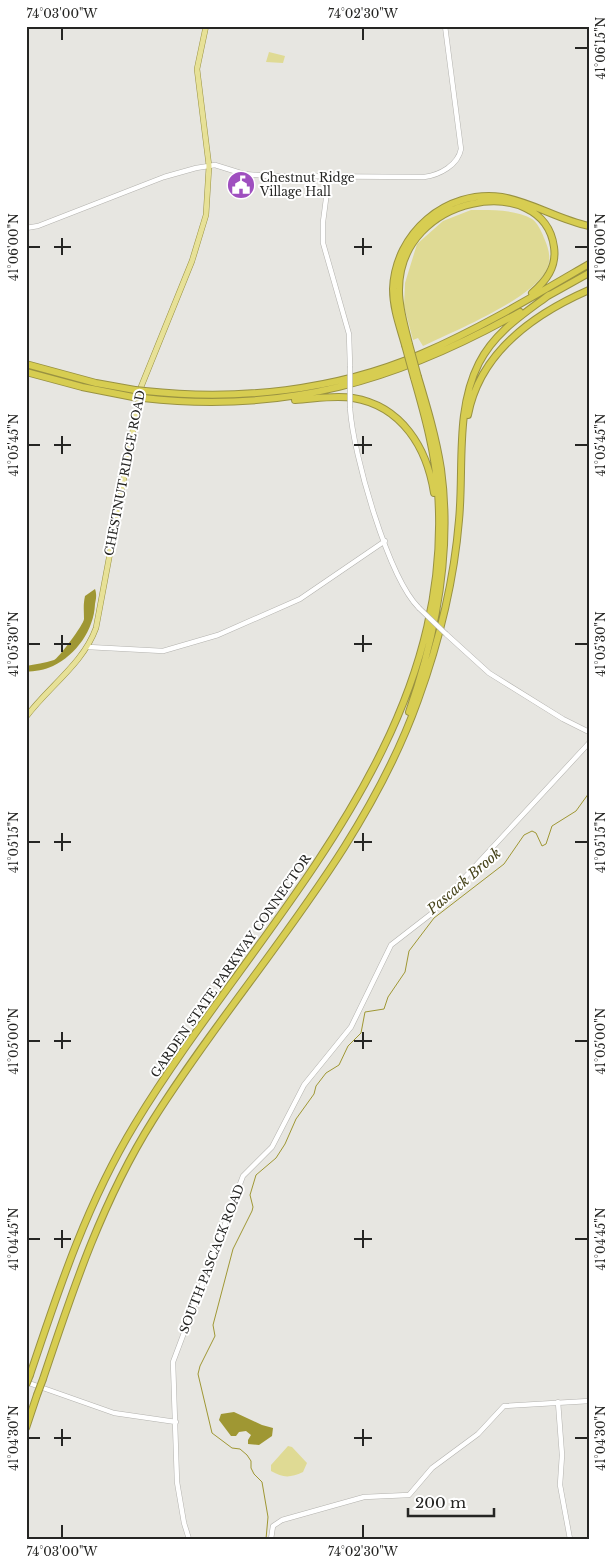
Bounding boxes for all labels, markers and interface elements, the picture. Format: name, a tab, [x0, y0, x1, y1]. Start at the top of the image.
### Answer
text: 74°03'00"W	[27, 6, 98, 21]
text: 74°02'30"W	[328, 6, 399, 21]
text: 41°06'15"N	[593, 16, 608, 79]
public building icon: Chestnut Ridge Village Hall	[226, 170, 256, 200]
place label: Chestnut Ridge Village Hall	[259, 170, 355, 199]
text: 41°06'00"N	[6, 213, 21, 281]
text: 41°06'00"N	[593, 213, 608, 281]
street label: CHESTNUT RIDGE ROAD	[101, 389, 148, 557]
text: 41°05'45"N	[6, 413, 21, 477]
text: 41°05'45"N	[593, 413, 608, 477]
text: 41°05'30"N	[6, 611, 21, 677]
text: 41°05'30"N	[593, 611, 608, 677]
text: 41°05'15"N	[6, 811, 21, 873]
text: 41°05'15"N	[593, 811, 608, 873]
water label: Pascack Brook	[423, 844, 505, 919]
street label: GARDEN STATE PARKWAY CONNECTOR	[147, 851, 314, 1080]
text: 41°05'00"N	[6, 1007, 21, 1074]
text: 41°05'00"N	[593, 1007, 608, 1074]
street label: SOUTH PASCACK ROAD	[176, 1182, 247, 1336]
text: 41°04'45"N	[6, 1207, 21, 1271]
text: 41°04'45"N	[593, 1207, 608, 1271]
text: 41°04'30"N	[6, 1405, 21, 1471]
text: 41°04'30"N	[593, 1405, 608, 1471]
scale bar	[408, 1485, 494, 1517]
text: 200 m	[415, 1493, 466, 1512]
text: 74°03'00"W	[27, 1544, 98, 1559]
text: 74°02'30"W	[328, 1544, 399, 1559]

